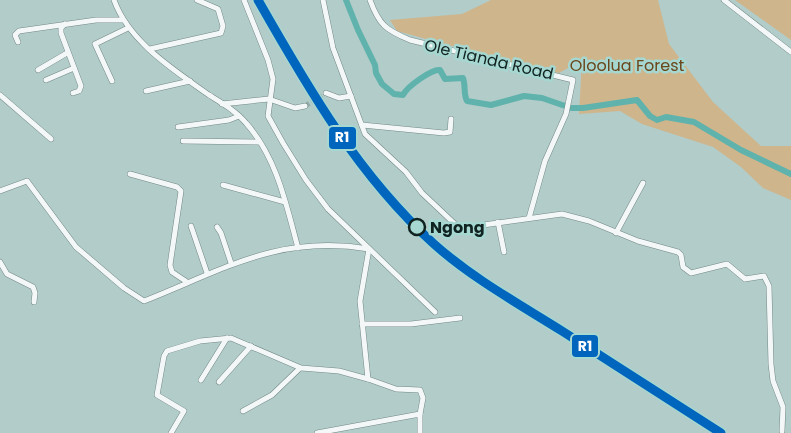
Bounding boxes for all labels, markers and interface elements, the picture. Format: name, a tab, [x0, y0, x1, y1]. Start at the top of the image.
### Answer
street label: Ole Tianda Road	[422, 33, 556, 86]
park label: Oloolua Forest	[570, 54, 684, 77]
line badge: R1	[328, 126, 357, 150]
text: R1	[335, 127, 349, 147]
place label: Ngong	[430, 216, 485, 239]
marker: Ngong	[408, 218, 426, 236]
line badge: R1	[571, 334, 599, 358]
text: R1	[578, 336, 592, 356]

